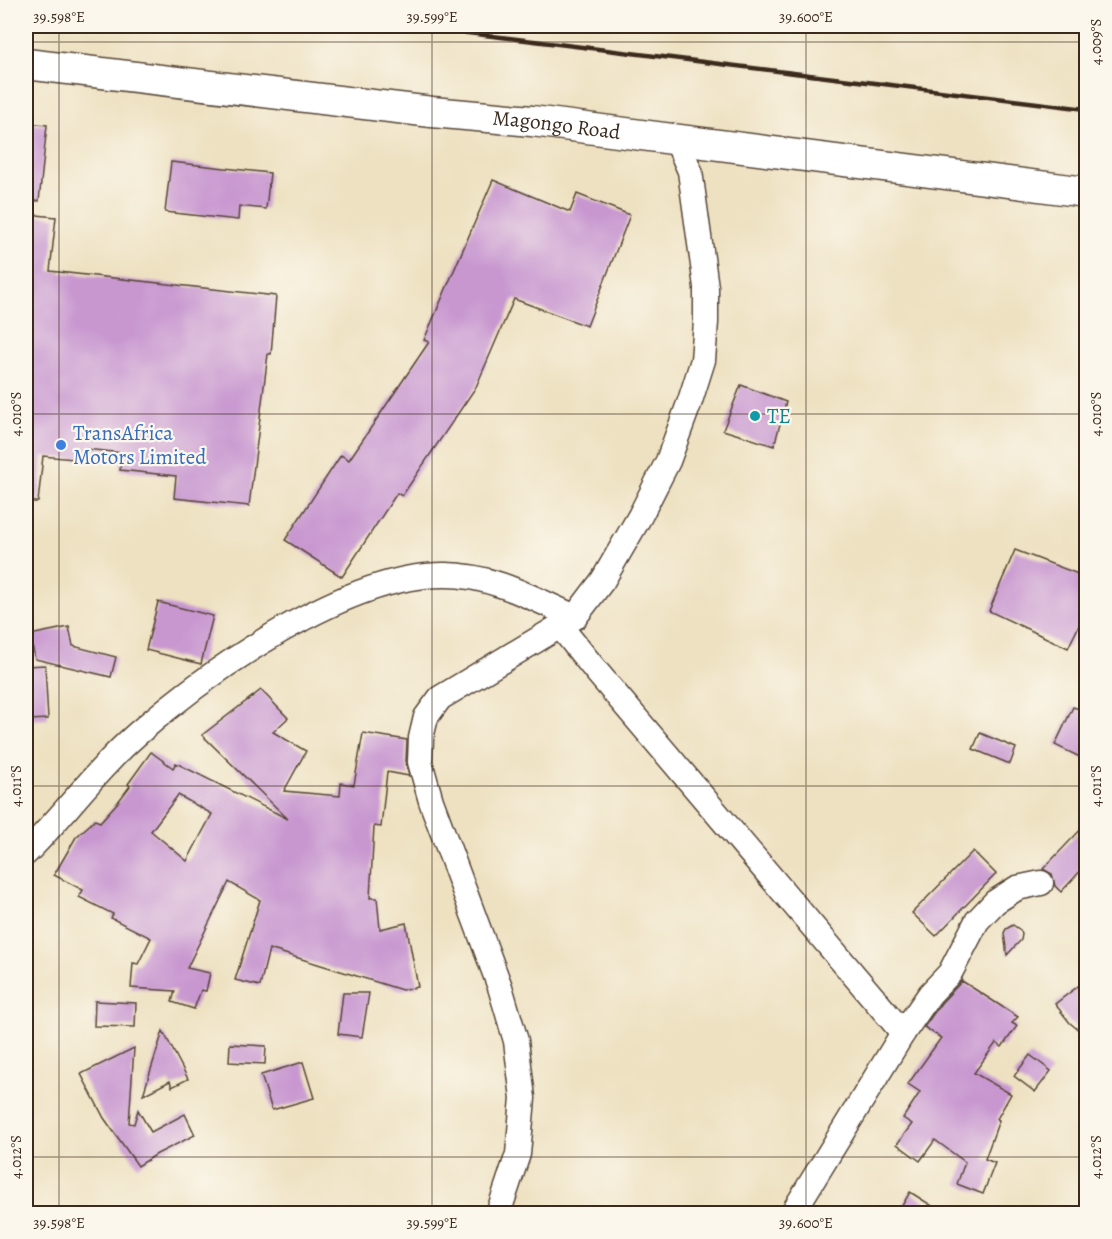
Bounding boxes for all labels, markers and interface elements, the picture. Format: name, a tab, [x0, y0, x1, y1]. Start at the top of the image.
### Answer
text: 39.598°E	[33, 7, 85, 27]
text: 39.599°E	[406, 7, 458, 27]
text: 39.600°E	[779, 7, 833, 27]
text: 4.009°S	[1086, 19, 1106, 65]
street label: Magongo Road	[491, 104, 623, 146]
text: 4.010°S	[6, 392, 26, 436]
text: 4.010°S	[1086, 392, 1106, 436]
place label: TE	[767, 402, 791, 430]
marker: TE	[748, 409, 762, 423]
place label: TransAfrica Motors Limited	[73, 419, 207, 471]
marker: TransAfrica Motors Limited	[54, 438, 68, 452]
text: 4.011°S	[6, 765, 26, 807]
text: 4.011°S	[1086, 765, 1106, 807]
text: 4.012°S	[6, 1135, 26, 1179]
text: 4.012°S	[1086, 1135, 1106, 1179]
text: 39.598°E	[33, 1213, 85, 1233]
text: 39.599°E	[406, 1213, 458, 1233]
text: 39.600°E	[779, 1213, 833, 1233]

